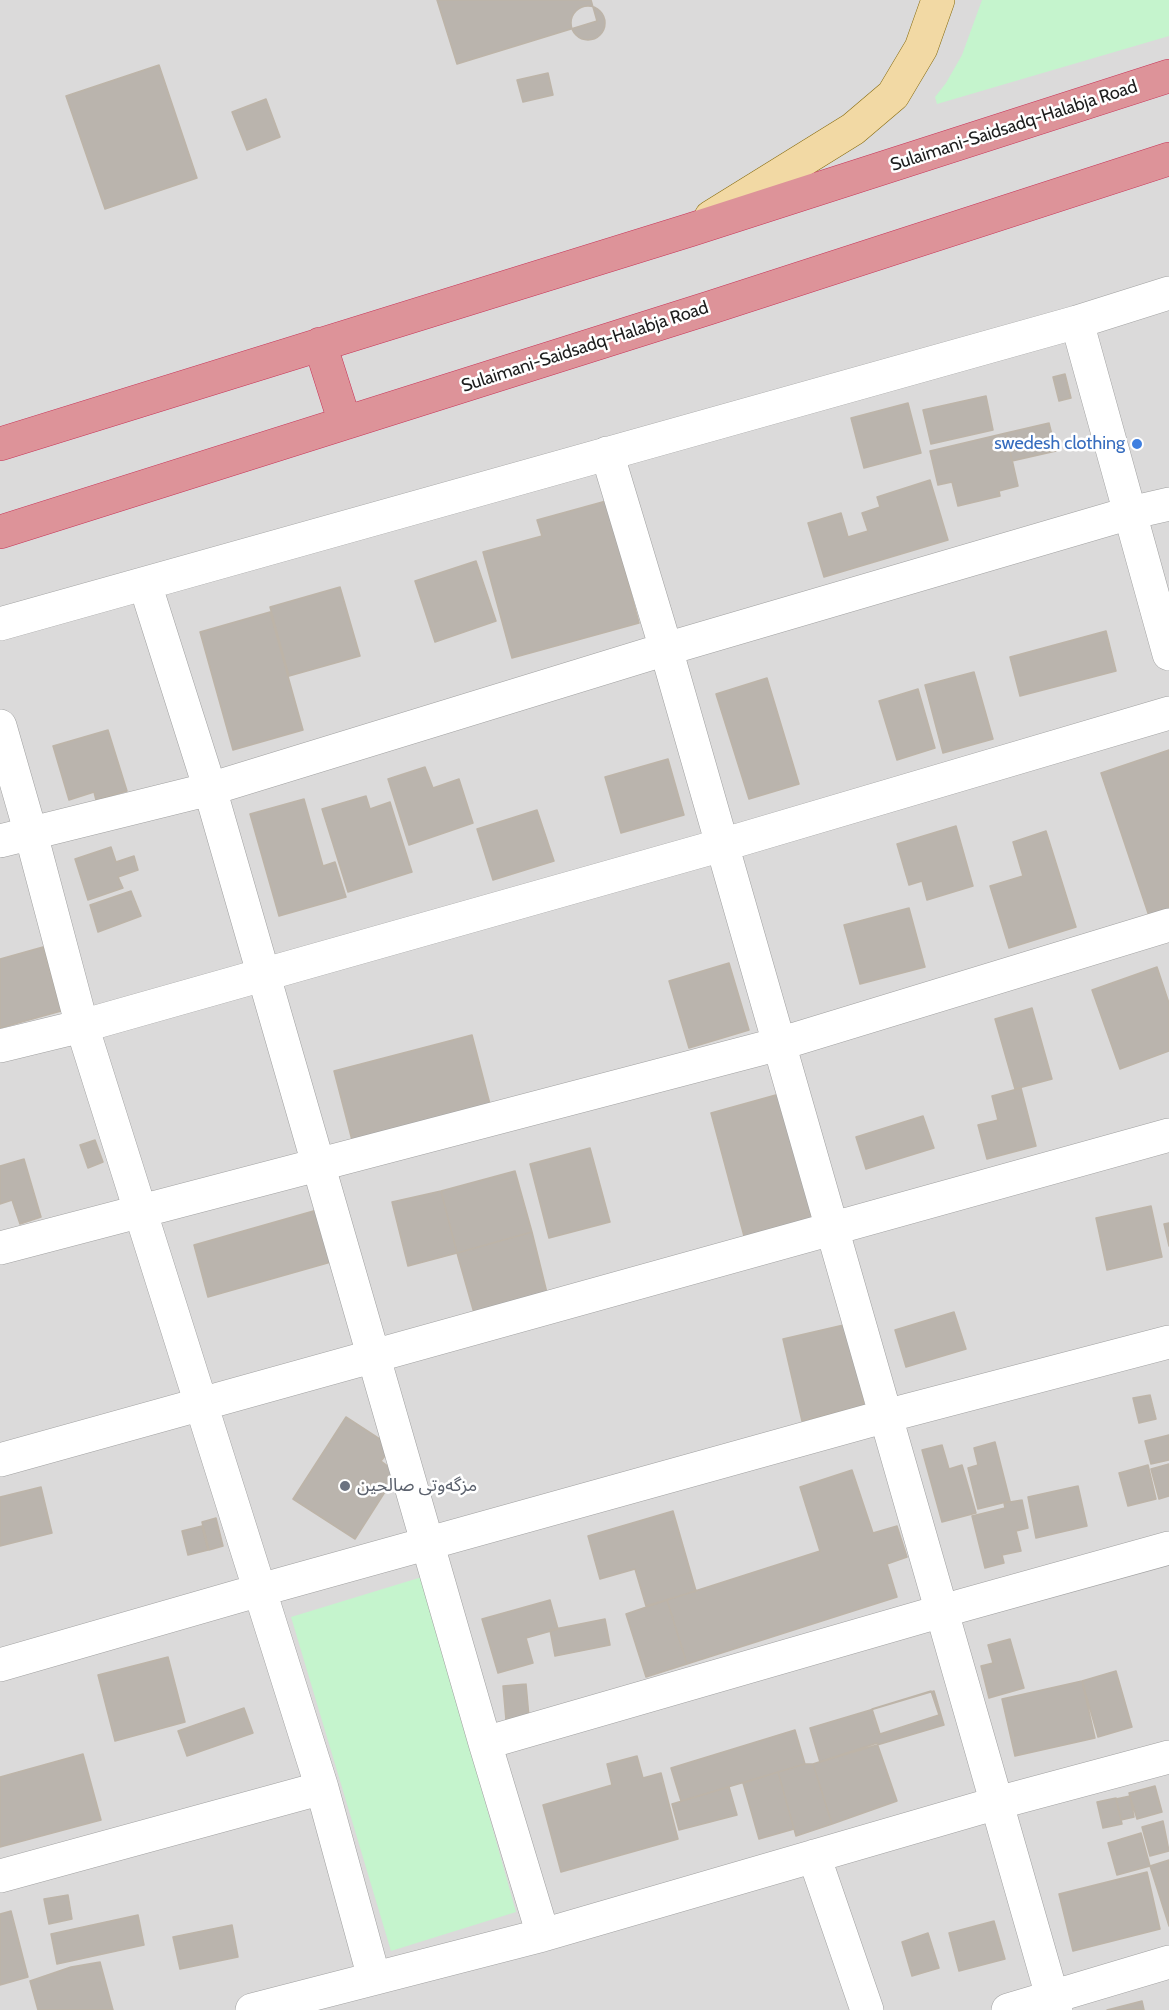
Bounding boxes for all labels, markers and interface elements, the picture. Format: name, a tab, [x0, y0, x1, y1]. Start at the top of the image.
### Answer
street label: Sulaimani-Saidsadq-Halabja Road	[888, 76, 1140, 176]
street label: Sulaimani-Saidsadq-Halabja Road	[459, 297, 711, 397]
place label: swedesh clothing	[994, 433, 1125, 455]
marker: swedesh clothing	[1130, 437, 1144, 451]
place label: مزگەوتی صالحین	[357, 1475, 477, 1497]
marker: مزگەوتی صالحین	[338, 1479, 352, 1493]

